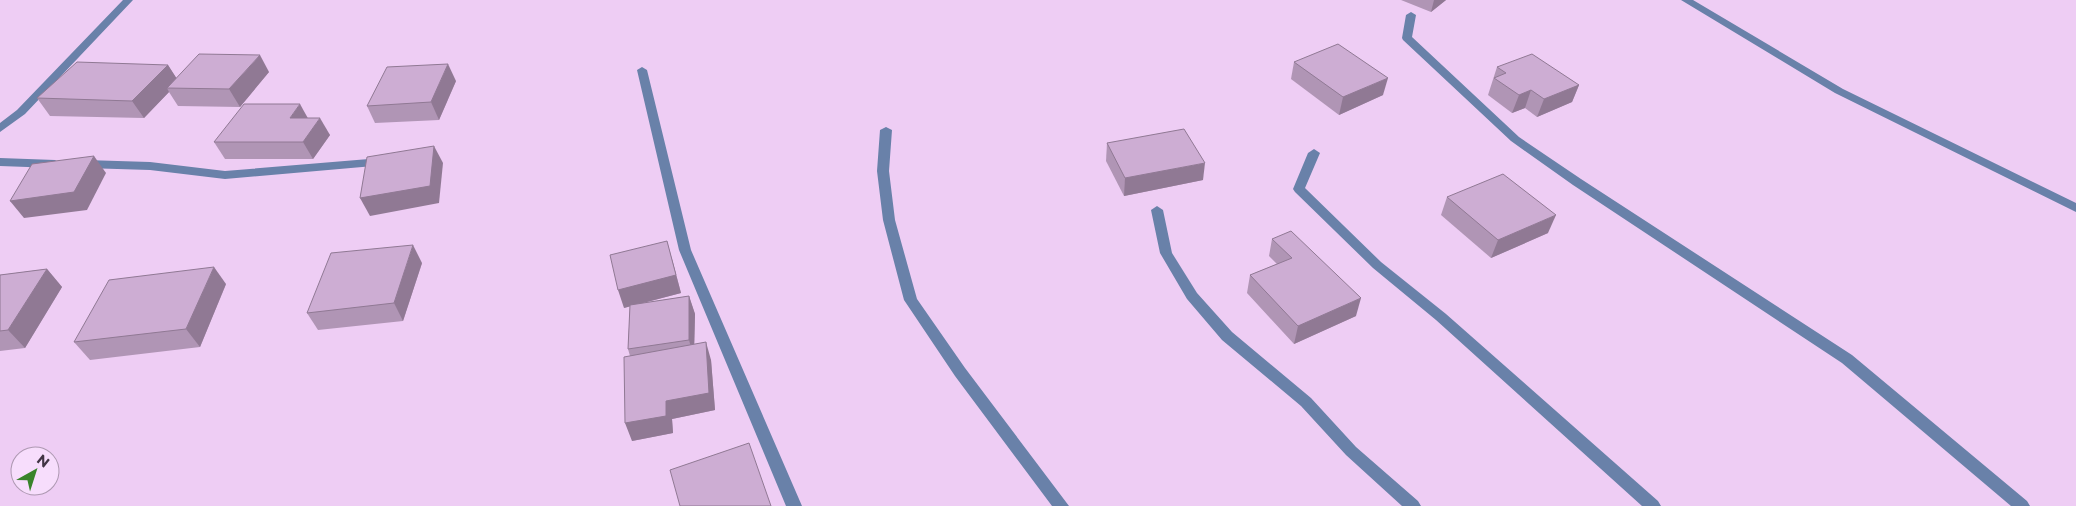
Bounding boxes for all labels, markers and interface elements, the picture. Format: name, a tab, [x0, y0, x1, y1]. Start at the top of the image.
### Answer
north arrow	[10, 446, 60, 496]
text: N	[33, 450, 53, 471]

